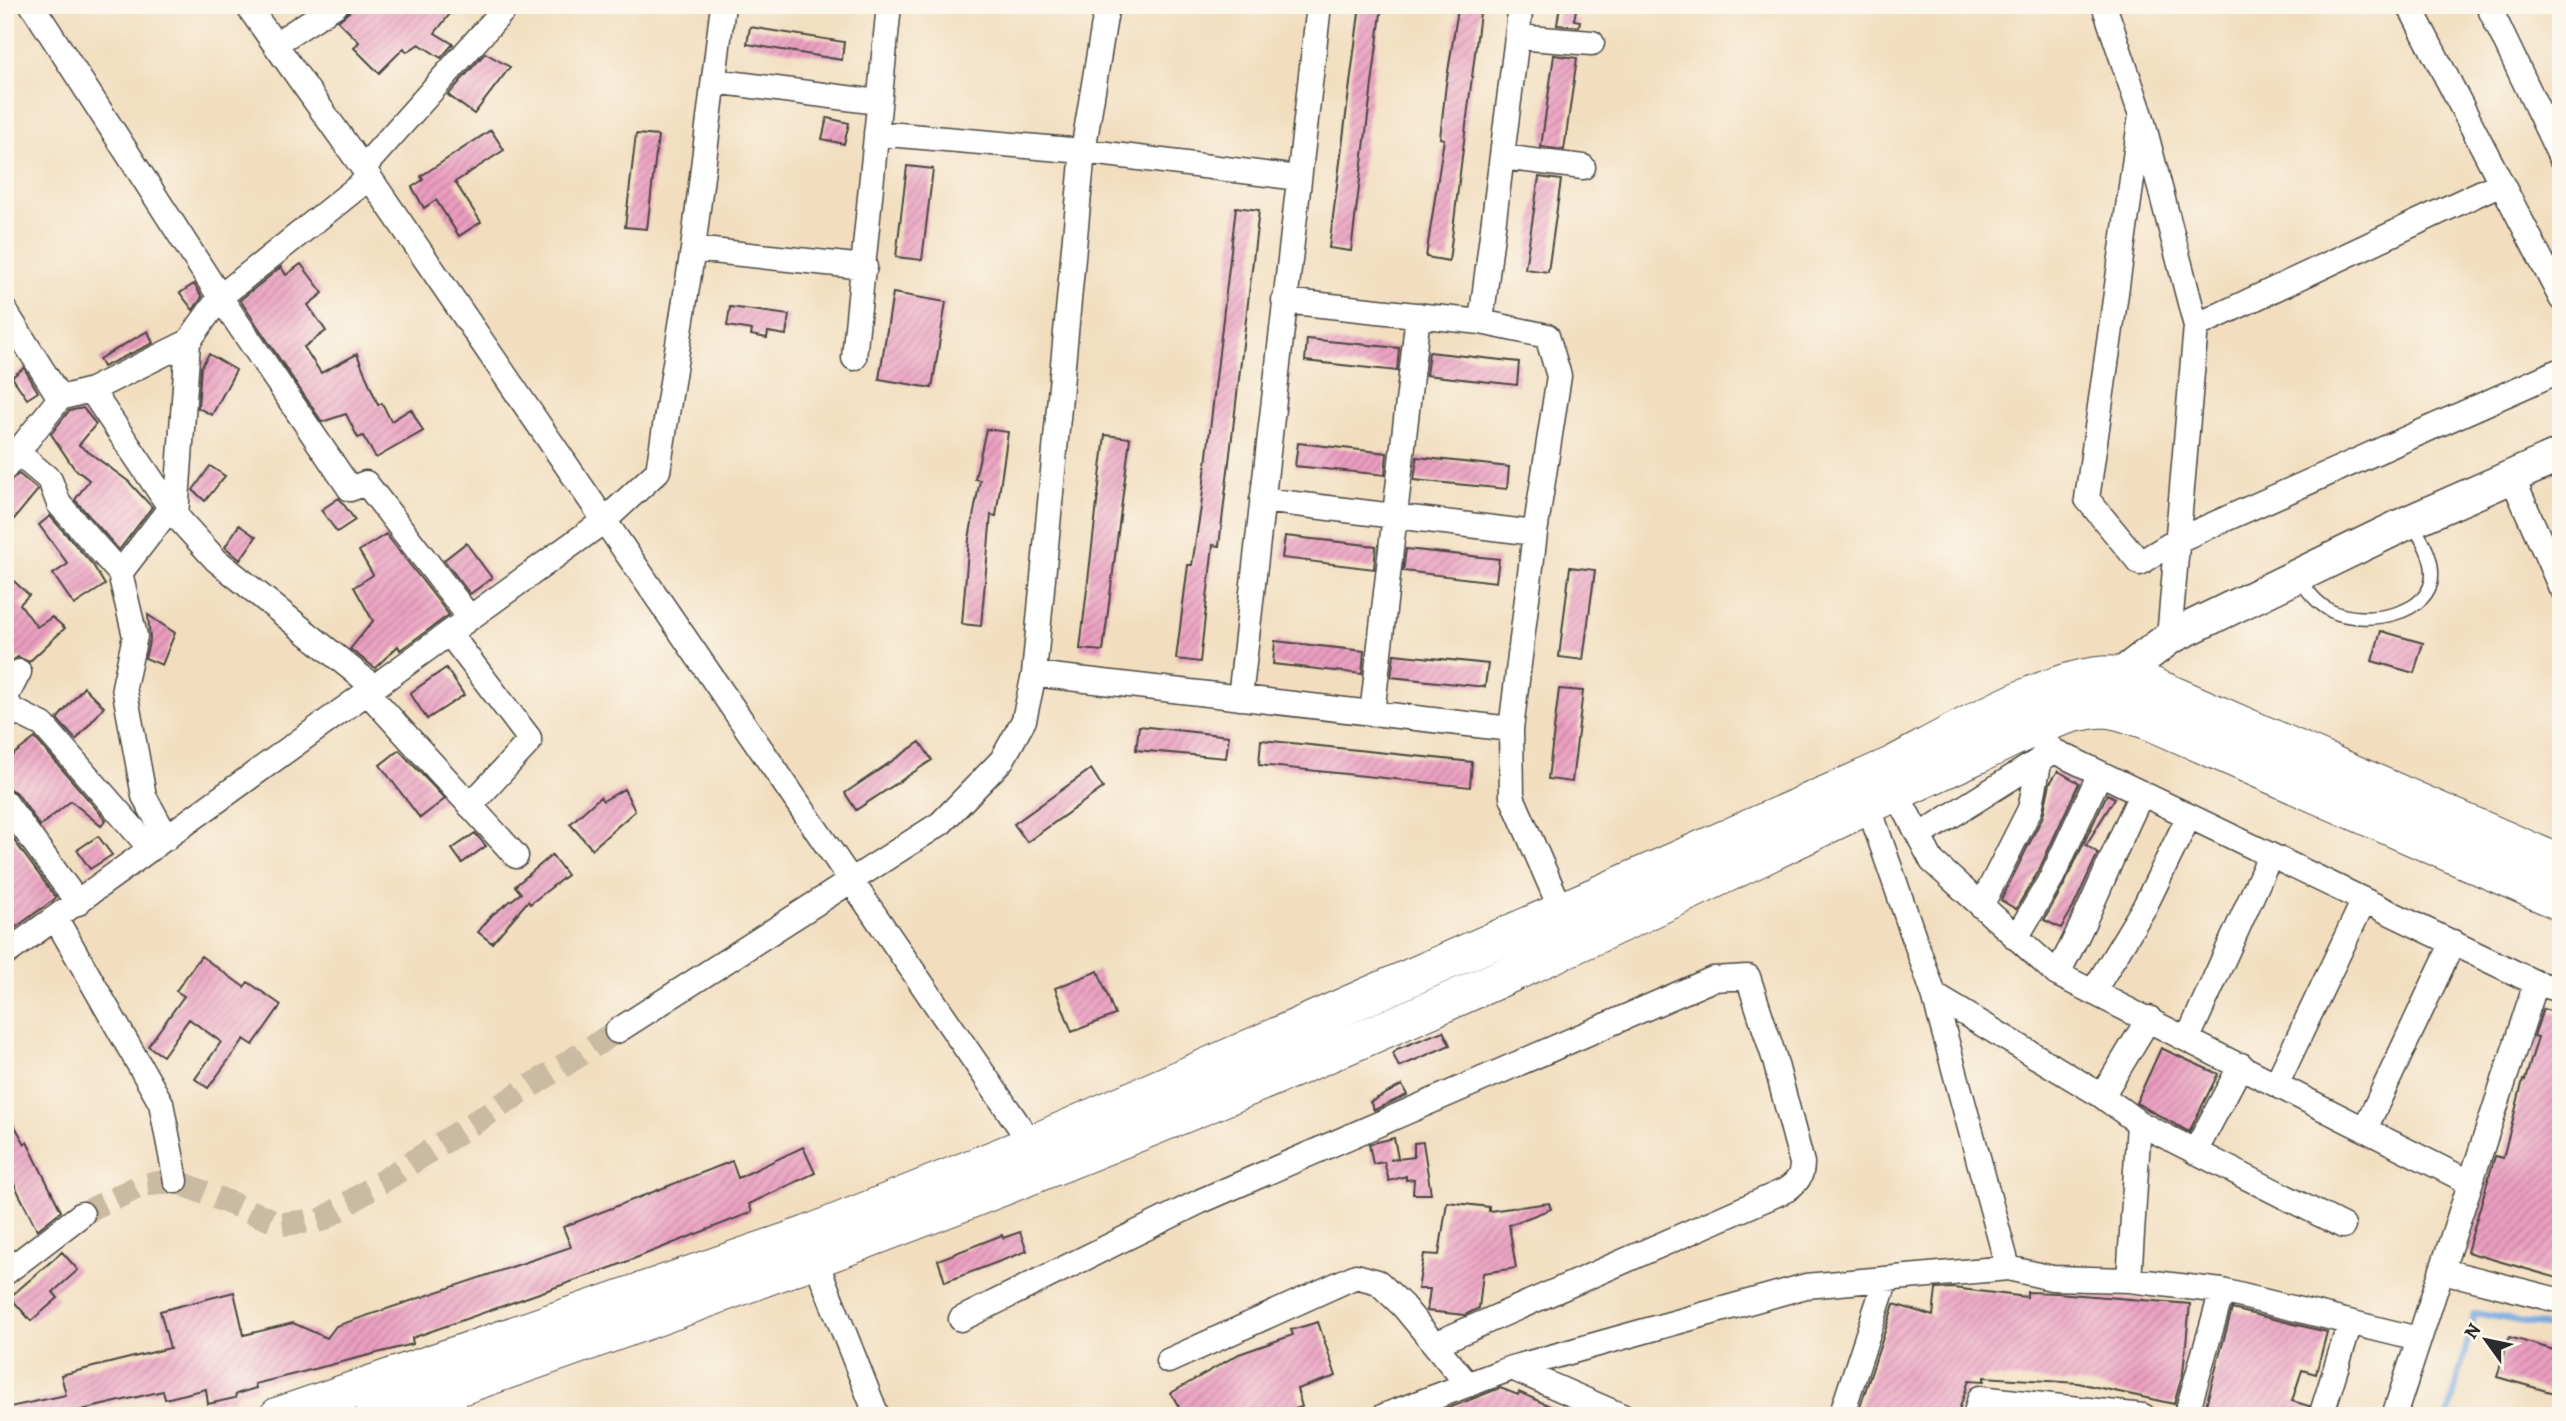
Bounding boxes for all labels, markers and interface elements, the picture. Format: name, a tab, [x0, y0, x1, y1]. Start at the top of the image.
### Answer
north arrow	[2450, 1306, 2520, 1376]
text: N	[2458, 1318, 2487, 1344]

